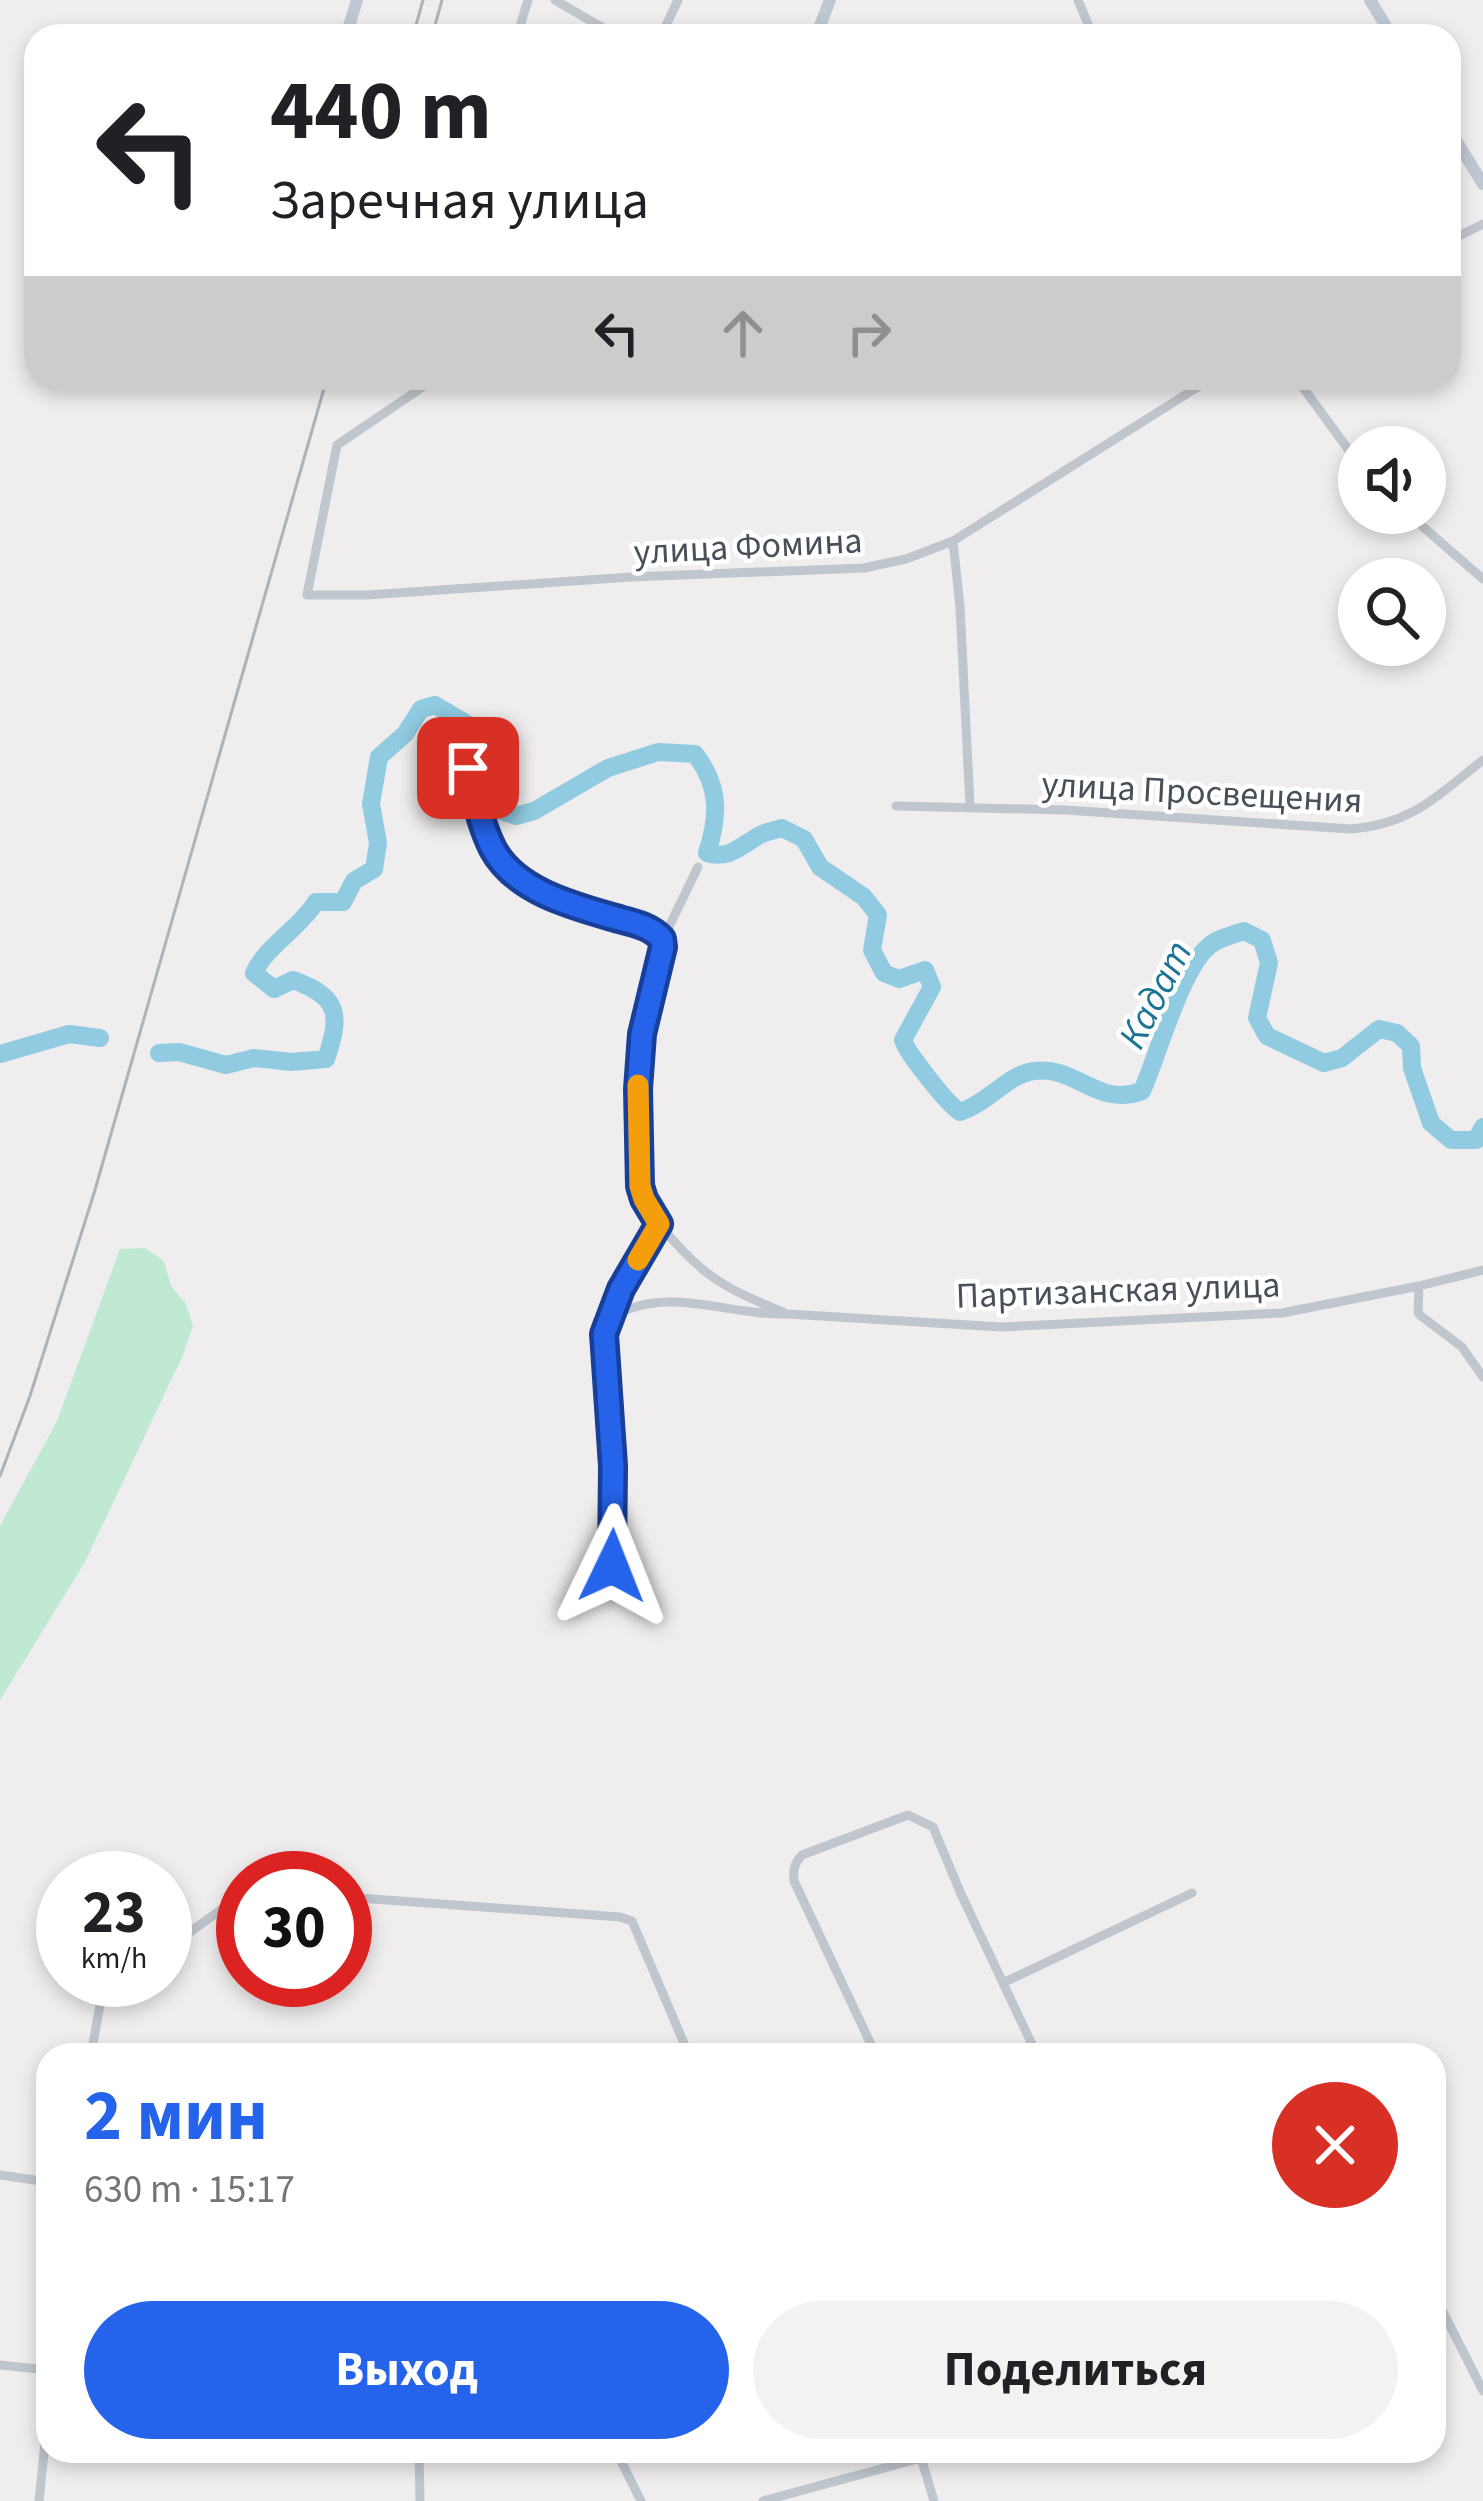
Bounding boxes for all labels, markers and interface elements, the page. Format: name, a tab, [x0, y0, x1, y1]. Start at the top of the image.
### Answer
text: 440 m	[270, 52, 492, 172]
icon: left	[72, 72, 228, 228]
text: Заречная улица	[270, 163, 649, 240]
icon: left	[584, 300, 650, 366]
icon: ahead	[710, 300, 776, 366]
icon: right	[836, 300, 902, 366]
map controls	[1338, 426, 1446, 666]
button: sound	[1338, 426, 1446, 534]
street label: улица Фомина	[632, 515, 864, 578]
button: search	[1338, 558, 1446, 666]
pin	[417, 717, 519, 819]
icon: arrive	[435, 735, 501, 801]
street label: улица Просвещения	[1040, 759, 1364, 826]
water label: Кадат	[1105, 931, 1207, 1059]
street label: Партизанская улица	[955, 1259, 1281, 1322]
position arrow	[549, 1503, 675, 1629]
speed limit sign: 30	[216, 1851, 372, 2007]
text: 23	[82, 1871, 146, 1956]
text: km/h	[81, 1937, 147, 1980]
text: 2 мин	[84, 2065, 268, 2168]
button: close	[1272, 2082, 1398, 2208]
text: 630 m · 15:17	[84, 2162, 295, 2218]
button: Выход	[84, 2301, 729, 2439]
button: Поделиться	[753, 2301, 1398, 2439]

